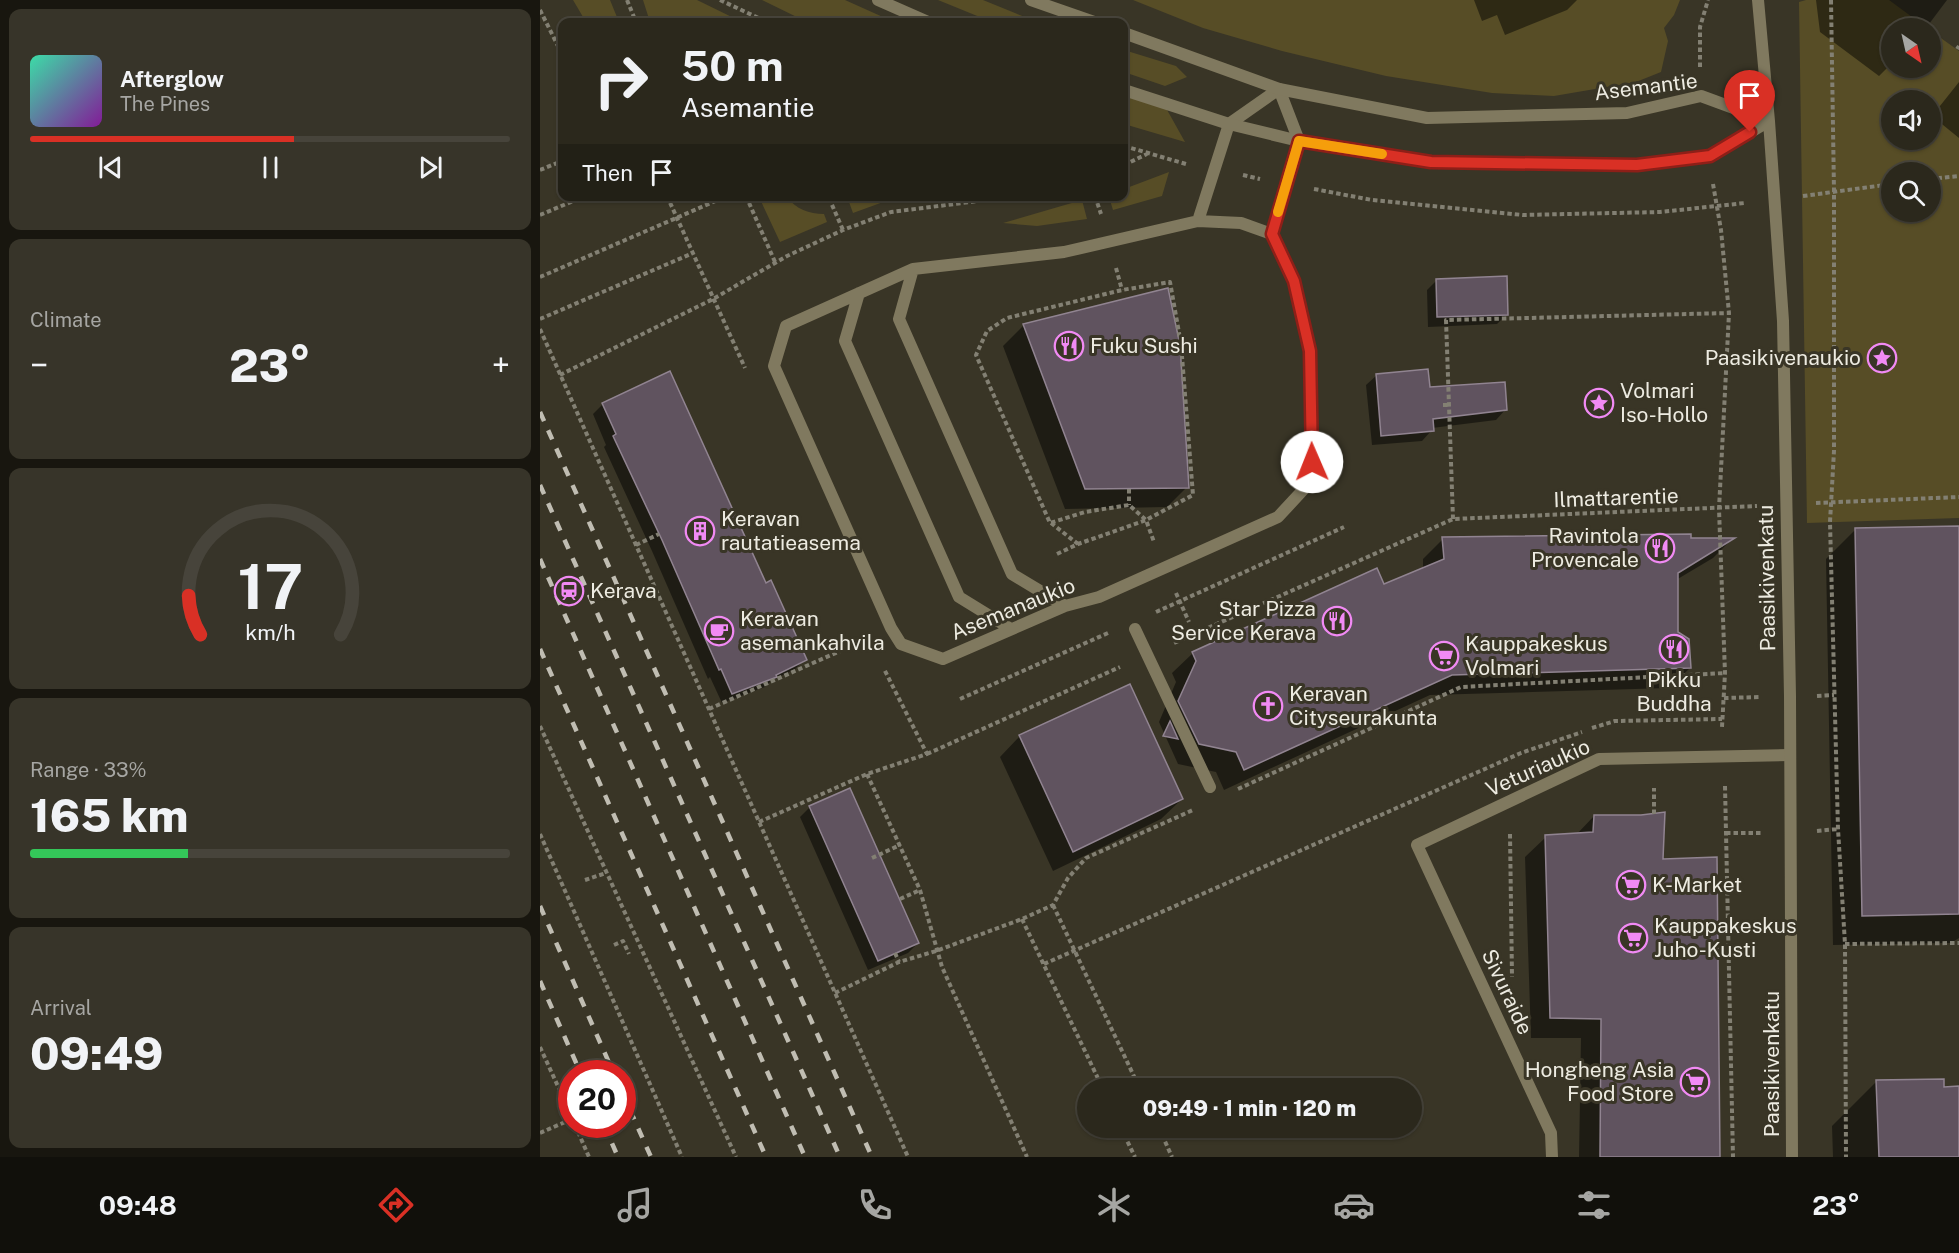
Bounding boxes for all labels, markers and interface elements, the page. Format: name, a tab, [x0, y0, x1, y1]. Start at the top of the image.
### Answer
north arrow	[1881, 18, 1941, 78]
map controls	[1881, 18, 1941, 222]
text: 50 m	[681, 41, 784, 90]
icon: right	[582, 42, 660, 120]
text: Afterglow	[120, 66, 224, 92]
street label: Asemantie	[1593, 68, 1699, 105]
pin	[1724, 70, 1775, 132]
icon: arrive	[1733, 79, 1766, 112]
button: sound	[1881, 90, 1941, 150]
text: Asemantie	[681, 91, 814, 123]
text: The Pines	[120, 92, 210, 116]
icon: previous	[94, 151, 127, 184]
icon: pause	[254, 151, 287, 184]
icon: next	[414, 151, 447, 184]
icon: arrive	[645, 156, 678, 189]
text: Then	[582, 160, 633, 186]
button: search	[1881, 162, 1941, 222]
text: Climate	[30, 308, 102, 332]
restaurant icon: Fuku Sushi	[1053, 330, 1085, 362]
place label: Fuku Sushi	[1090, 333, 1198, 358]
text: 23°	[229, 339, 311, 392]
place icon: Paasikivenaukio	[1866, 342, 1898, 374]
place label: Paasikivenaukio	[1705, 345, 1861, 370]
text: −	[30, 346, 48, 384]
text: +	[492, 346, 510, 384]
place label: Volmari Iso-Hollo	[1620, 378, 1708, 427]
place icon: Volmari Iso-Hollo	[1583, 387, 1615, 419]
position arrow	[1280, 430, 1344, 494]
street label: Ilmattarentie	[1553, 483, 1679, 512]
street label: Paasikivenkatu	[1753, 505, 1780, 651]
place label: Keravan rautatieasema	[721, 506, 861, 555]
building icon: Keravan rautatieasema	[684, 515, 716, 547]
place label: Ravintola Provencale	[1531, 523, 1639, 572]
restaurant icon: Ravintola Provencale	[1644, 532, 1676, 564]
text: 17	[237, 551, 303, 624]
street label: Asemanaukio	[947, 572, 1079, 645]
station icon: Kerava	[553, 575, 585, 607]
place label: Kerava	[590, 578, 657, 603]
place label: Star Pizza Service Kerava	[1171, 596, 1316, 645]
restaurant icon: Star Pizza Service Kerava	[1321, 605, 1353, 637]
place label: Keravan asemankahvila	[740, 606, 885, 655]
cafe icon: Keravan asemankahvila	[703, 615, 735, 647]
text: km/h	[245, 621, 295, 646]
place label: Kauppakeskus Volmari	[1465, 631, 1608, 680]
restaurant icon: Pikku Buddha	[1658, 633, 1690, 665]
supermarket icon: Kauppakeskus Volmari	[1428, 640, 1460, 672]
place label: Pikku Buddha	[1636, 667, 1712, 716]
place label: Keravan Cityseurakunta	[1289, 681, 1437, 730]
church icon: Keravan Cityseurakunta	[1252, 690, 1284, 722]
street label: Veturiaukio	[1482, 734, 1594, 802]
text: Range · 33%	[30, 758, 147, 782]
text: 165 km	[30, 789, 188, 842]
supermarket icon: K-Market	[1615, 869, 1647, 901]
place label: K-Market	[1652, 872, 1742, 897]
place label: Kauppakeskus Juho-Kusti	[1654, 913, 1797, 962]
supermarket icon: Kauppakeskus Juho-Kusti	[1617, 922, 1649, 954]
street label: Sivuraide	[1477, 945, 1538, 1038]
street label: Paasikivenkatu	[1759, 991, 1784, 1137]
text: Arrival	[30, 996, 92, 1020]
text: 09:49	[30, 1027, 163, 1080]
place label: Hongheng Asia Food Store	[1525, 1057, 1674, 1106]
speed limit sign: 20	[558, 1060, 636, 1138]
supermarket icon: Hongheng Asia Food Store	[1679, 1066, 1711, 1098]
text: 09:49 · 1 min · 120 m	[1143, 1095, 1356, 1121]
icon: directions	[375, 1184, 417, 1226]
icon: music	[614, 1184, 656, 1226]
icon: phone	[854, 1184, 896, 1226]
icon: climate	[1093, 1184, 1135, 1226]
icon: car	[1333, 1184, 1375, 1226]
icon: filters	[1573, 1184, 1615, 1226]
text: 09:48	[99, 1189, 177, 1221]
text: 23°	[1812, 1189, 1860, 1221]

